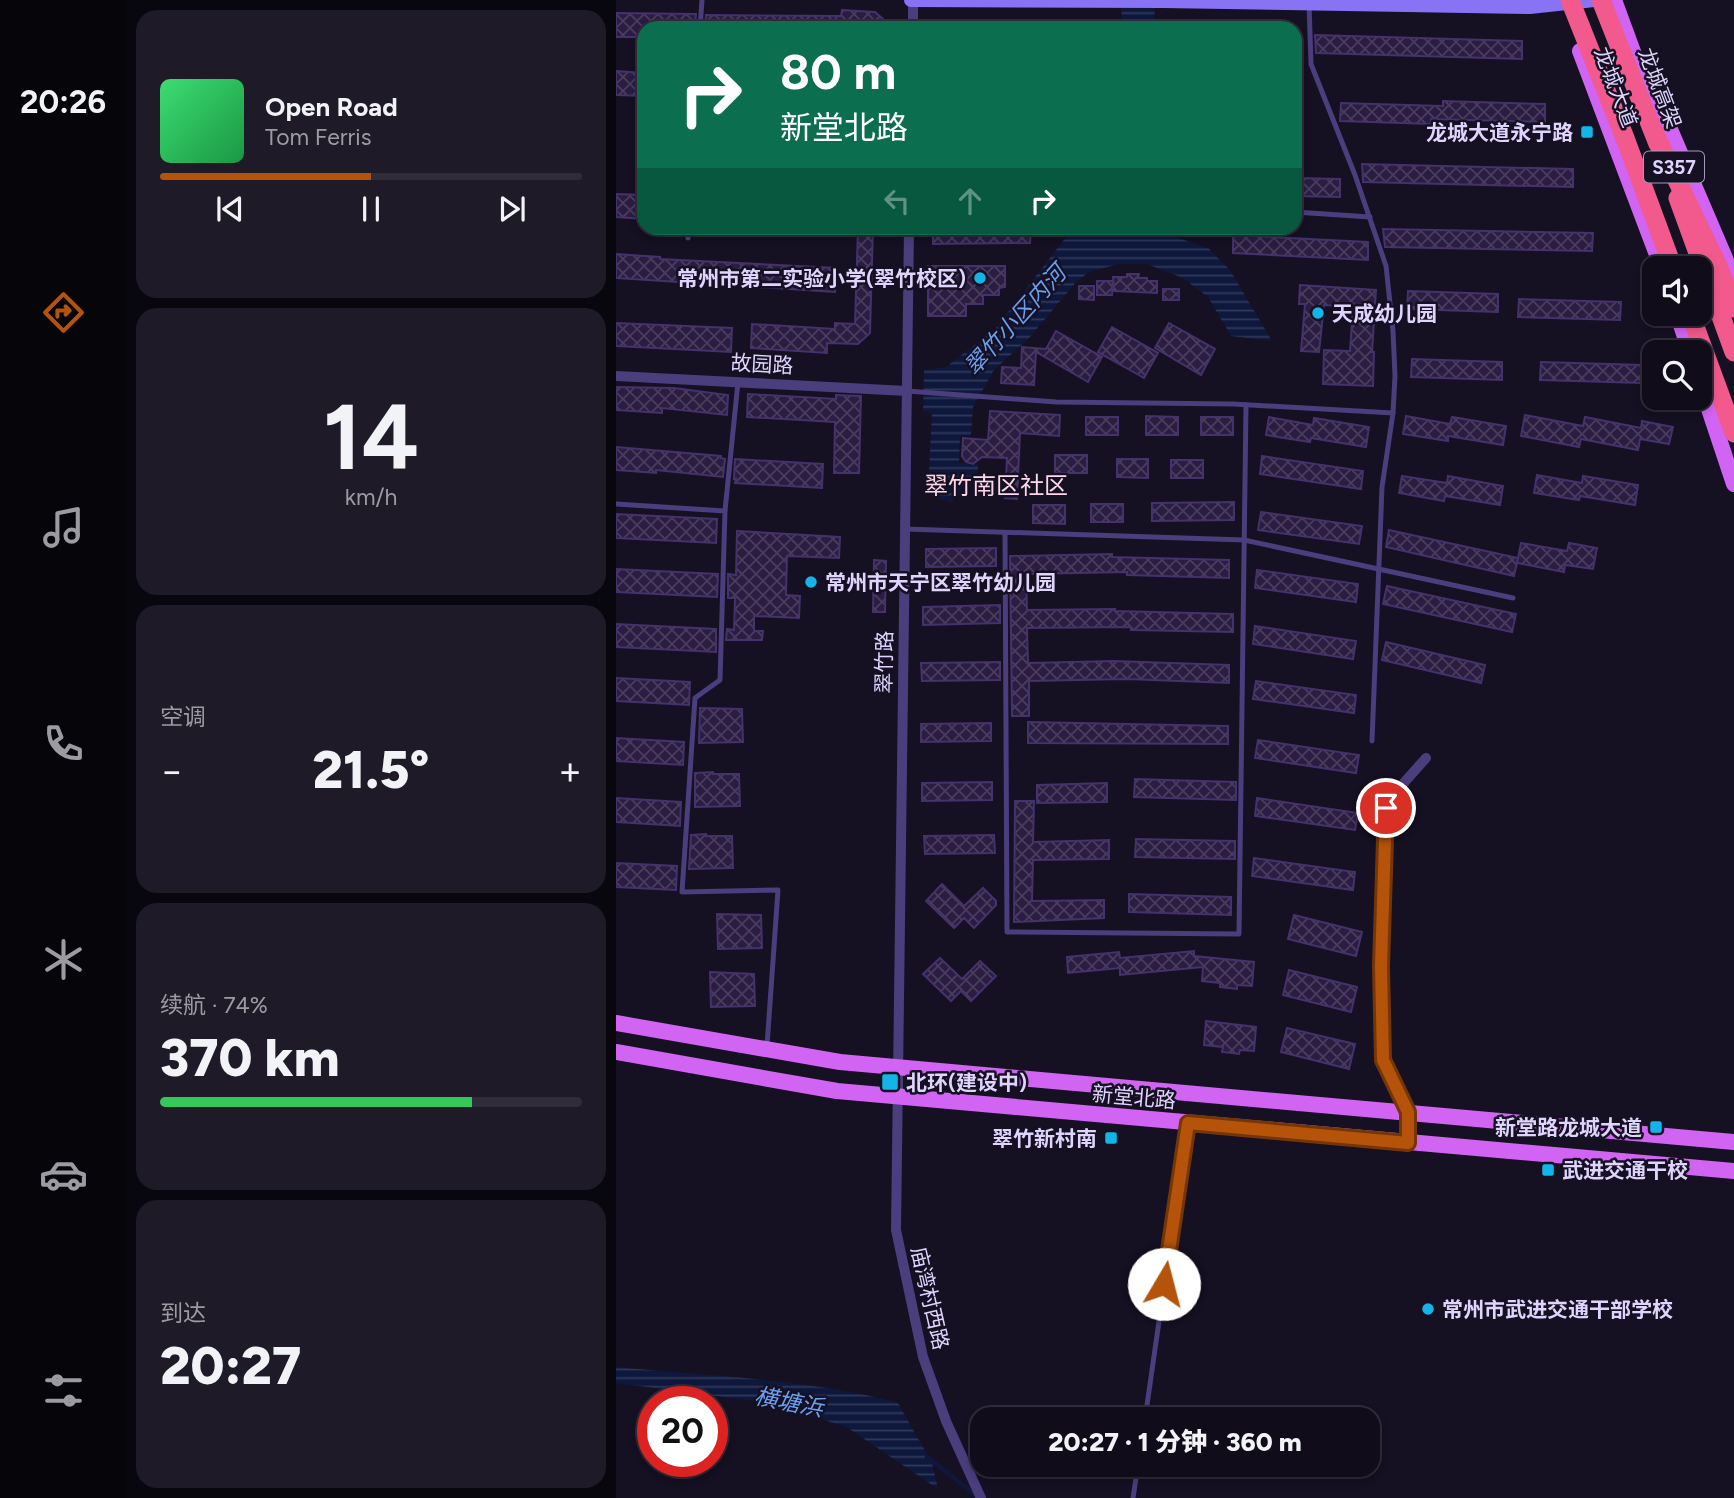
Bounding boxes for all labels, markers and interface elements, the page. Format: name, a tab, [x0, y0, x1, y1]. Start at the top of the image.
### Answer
text: 80 m	[780, 42, 896, 101]
street label: 龙城大道	[1589, 43, 1643, 131]
street label: 龙城高架	[1633, 44, 1687, 132]
icon: right	[665, 49, 756, 140]
text: 20:26	[20, 83, 106, 121]
text: Open Road	[265, 91, 398, 123]
text: 新堂北路	[780, 109, 908, 147]
place label: 龙城大道永宁路	[1426, 120, 1573, 145]
text: Tom Ferris	[265, 123, 371, 151]
marker: 龙城大道永宁路	[1579, 124, 1595, 140]
road number: S357	[1644, 152, 1704, 182]
icon: left	[878, 182, 916, 220]
icon: ahead	[951, 182, 989, 220]
icon: right	[1024, 182, 1062, 220]
icon: previous	[211, 190, 249, 228]
icon: pause	[352, 190, 390, 228]
icon: next	[493, 190, 531, 228]
water label: 翠竹小区内河	[958, 256, 1074, 381]
map controls	[1642, 256, 1712, 410]
button: sound	[1642, 256, 1712, 326]
place label: 常州市第二实验小学(翠竹校区)	[677, 266, 966, 291]
marker: 常州市第二实验小学(翠竹校区)	[972, 270, 988, 286]
icon: directions	[39, 288, 88, 337]
place label: 天成幼儿园	[1332, 301, 1437, 326]
marker: 天成幼儿园	[1310, 305, 1326, 321]
button: search	[1642, 340, 1712, 410]
street label: 故园路	[730, 350, 794, 378]
text: 14	[323, 383, 419, 492]
district label: 翠竹南区社区	[924, 471, 1068, 500]
text: km/h	[345, 483, 397, 511]
icon: music	[39, 503, 88, 552]
place label: 常州市天宁区翠竹幼儿园	[825, 570, 1056, 595]
marker: 常州市天宁区翠竹幼儿园	[803, 574, 819, 590]
street label: 翠竹路	[871, 630, 897, 694]
text: 空调	[160, 703, 206, 731]
icon: phone	[39, 719, 88, 768]
text: 21.5°	[313, 739, 429, 801]
text: −	[160, 748, 184, 794]
text: +	[558, 748, 582, 794]
pin	[1356, 778, 1416, 838]
icon: arrive	[1367, 789, 1405, 827]
icon: climate	[39, 935, 88, 984]
text: 续航 · 74%	[160, 991, 268, 1019]
text: 370 km	[160, 1027, 340, 1089]
place label: 北环(建设中)	[906, 1070, 1027, 1095]
marker: 北环(建设中)	[880, 1072, 900, 1092]
street label: 新堂北路	[1091, 1081, 1177, 1113]
place label: 新堂路龙城大道	[1495, 1115, 1642, 1140]
marker: 新堂路龙城大道	[1648, 1119, 1664, 1135]
place label: 翠竹新村南	[992, 1126, 1097, 1151]
marker: 翠竹新村南	[1103, 1130, 1119, 1146]
icon: car	[39, 1150, 88, 1199]
place label: 武进交通干校	[1562, 1158, 1688, 1183]
marker: 武进交通干校	[1540, 1162, 1556, 1178]
street label: 庙湾村西路	[906, 1244, 954, 1352]
position arrow	[1127, 1247, 1201, 1321]
place label: 常州市武进交通干部学校	[1442, 1297, 1673, 1322]
text: 到达	[160, 1299, 206, 1327]
marker: 常州市武进交通干部学校	[1420, 1301, 1436, 1317]
text: 20:27	[160, 1335, 301, 1397]
icon: filters	[39, 1366, 88, 1415]
water label: 横塘浜	[752, 1382, 828, 1423]
speed limit sign: 20	[637, 1386, 728, 1477]
text: 20:27 · 1 分钟 · 360 m	[1048, 1426, 1302, 1458]

